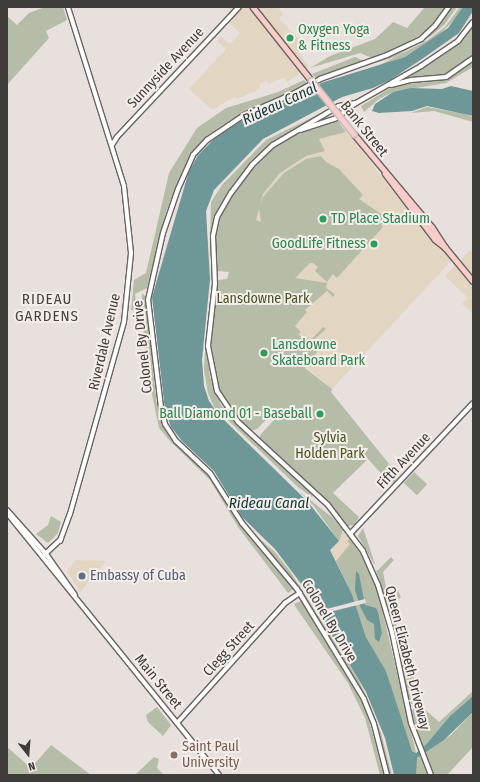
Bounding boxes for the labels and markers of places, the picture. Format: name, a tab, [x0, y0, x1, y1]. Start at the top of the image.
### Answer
place label: Oxygen Yoga & Fitness	[298, 22, 370, 54]
marker: Oxygen Yoga & Fitness	[285, 33, 295, 43]
place label: TD Place Stadium	[331, 211, 430, 227]
marker: TD Place Stadium	[318, 214, 328, 224]
place label: GoodLife Fitness	[272, 236, 366, 252]
marker: GoodLife Fitness	[369, 239, 379, 249]
place label: Lansdowne Skateboard Park	[272, 337, 365, 370]
marker: Lansdowne Skateboard Park	[259, 348, 269, 358]
place label: Ball Diamond 01 - Baseball	[159, 406, 312, 422]
marker: Ball Diamond 01 - Baseball	[315, 409, 325, 419]
place label: Embassy of Cuba	[90, 568, 186, 584]
marker: Embassy of Cuba	[77, 571, 87, 581]
place label: Saint Paul University	[182, 739, 239, 772]
marker: Saint Paul University	[169, 750, 179, 760]

